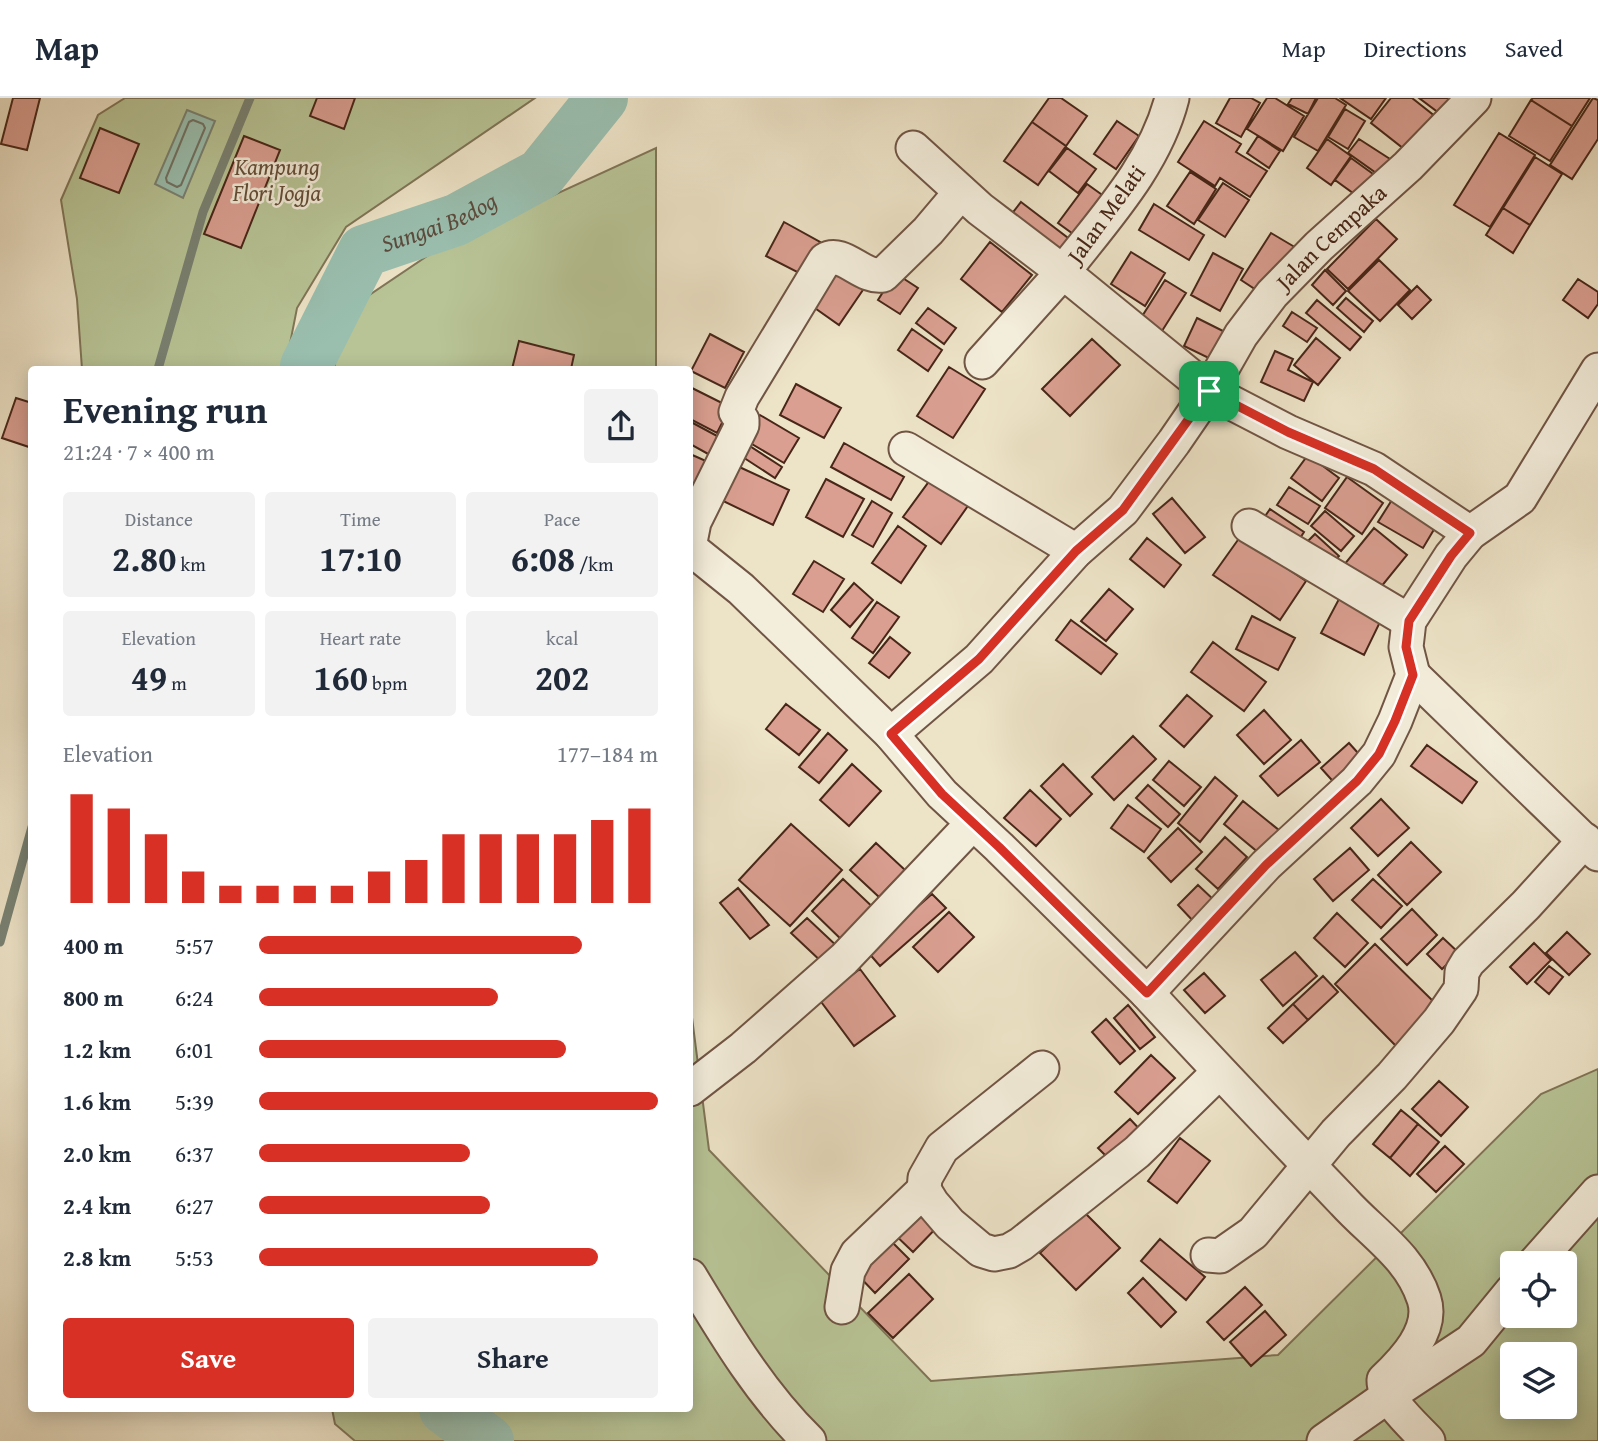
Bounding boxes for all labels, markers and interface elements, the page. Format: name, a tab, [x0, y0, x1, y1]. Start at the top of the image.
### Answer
text: Map	[35, 24, 99, 72]
text: Map	[1282, 31, 1326, 66]
text: Directions	[1364, 31, 1467, 66]
text: Saved	[1505, 31, 1563, 66]
park label: Kampung Flori Jogja	[232, 150, 322, 209]
street label: Jalan Melati	[1057, 157, 1153, 272]
street label: Jalan Cempaka	[1266, 176, 1393, 299]
water label: Sungai Bedog	[376, 183, 503, 261]
pin	[1179, 361, 1239, 421]
icon: arrive	[1190, 372, 1228, 410]
text: Evening run	[63, 381, 267, 437]
button: share	[584, 389, 658, 463]
text: 21:24 · 7 × 400 m	[63, 435, 215, 468]
text: Distance	[125, 505, 193, 533]
text: Time	[340, 505, 381, 533]
text: Pace	[544, 505, 580, 533]
text: 2.80	[112, 533, 176, 584]
text: 17:10	[319, 533, 402, 584]
text: 6:08	[511, 533, 575, 584]
text: km	[176, 550, 206, 578]
text: /km	[575, 550, 613, 578]
text: Elevation	[122, 624, 196, 652]
text: Heart rate	[320, 624, 401, 652]
text: kcal	[546, 624, 578, 652]
text: 49	[131, 652, 167, 703]
text: 160	[313, 652, 368, 703]
text: 202	[535, 652, 589, 703]
text: m	[167, 669, 187, 697]
text: bpm	[368, 669, 408, 697]
text: Elevation	[63, 737, 153, 770]
text: 177–184 m	[557, 737, 658, 770]
text: 400 m	[63, 929, 124, 962]
text: 5:57	[175, 929, 214, 962]
text: 800 m	[63, 981, 124, 1014]
text: 6:24	[175, 981, 214, 1014]
text: 1.2 km	[63, 1033, 131, 1066]
text: 6:01	[175, 1033, 214, 1066]
text: 1.6 km	[63, 1085, 131, 1118]
text: 5:39	[175, 1085, 214, 1118]
text: 2.0 km	[63, 1137, 131, 1170]
text: 6:37	[175, 1137, 214, 1170]
text: 2.4 km	[63, 1189, 131, 1222]
text: 6:27	[175, 1189, 214, 1222]
text: 2.8 km	[63, 1241, 131, 1274]
text: 5:53	[175, 1241, 214, 1274]
map controls	[1500, 1251, 1577, 1419]
button: locate	[1500, 1251, 1577, 1328]
button: Save	[63, 1318, 354, 1398]
button: Share	[368, 1318, 658, 1398]
button: layers	[1500, 1342, 1577, 1419]

